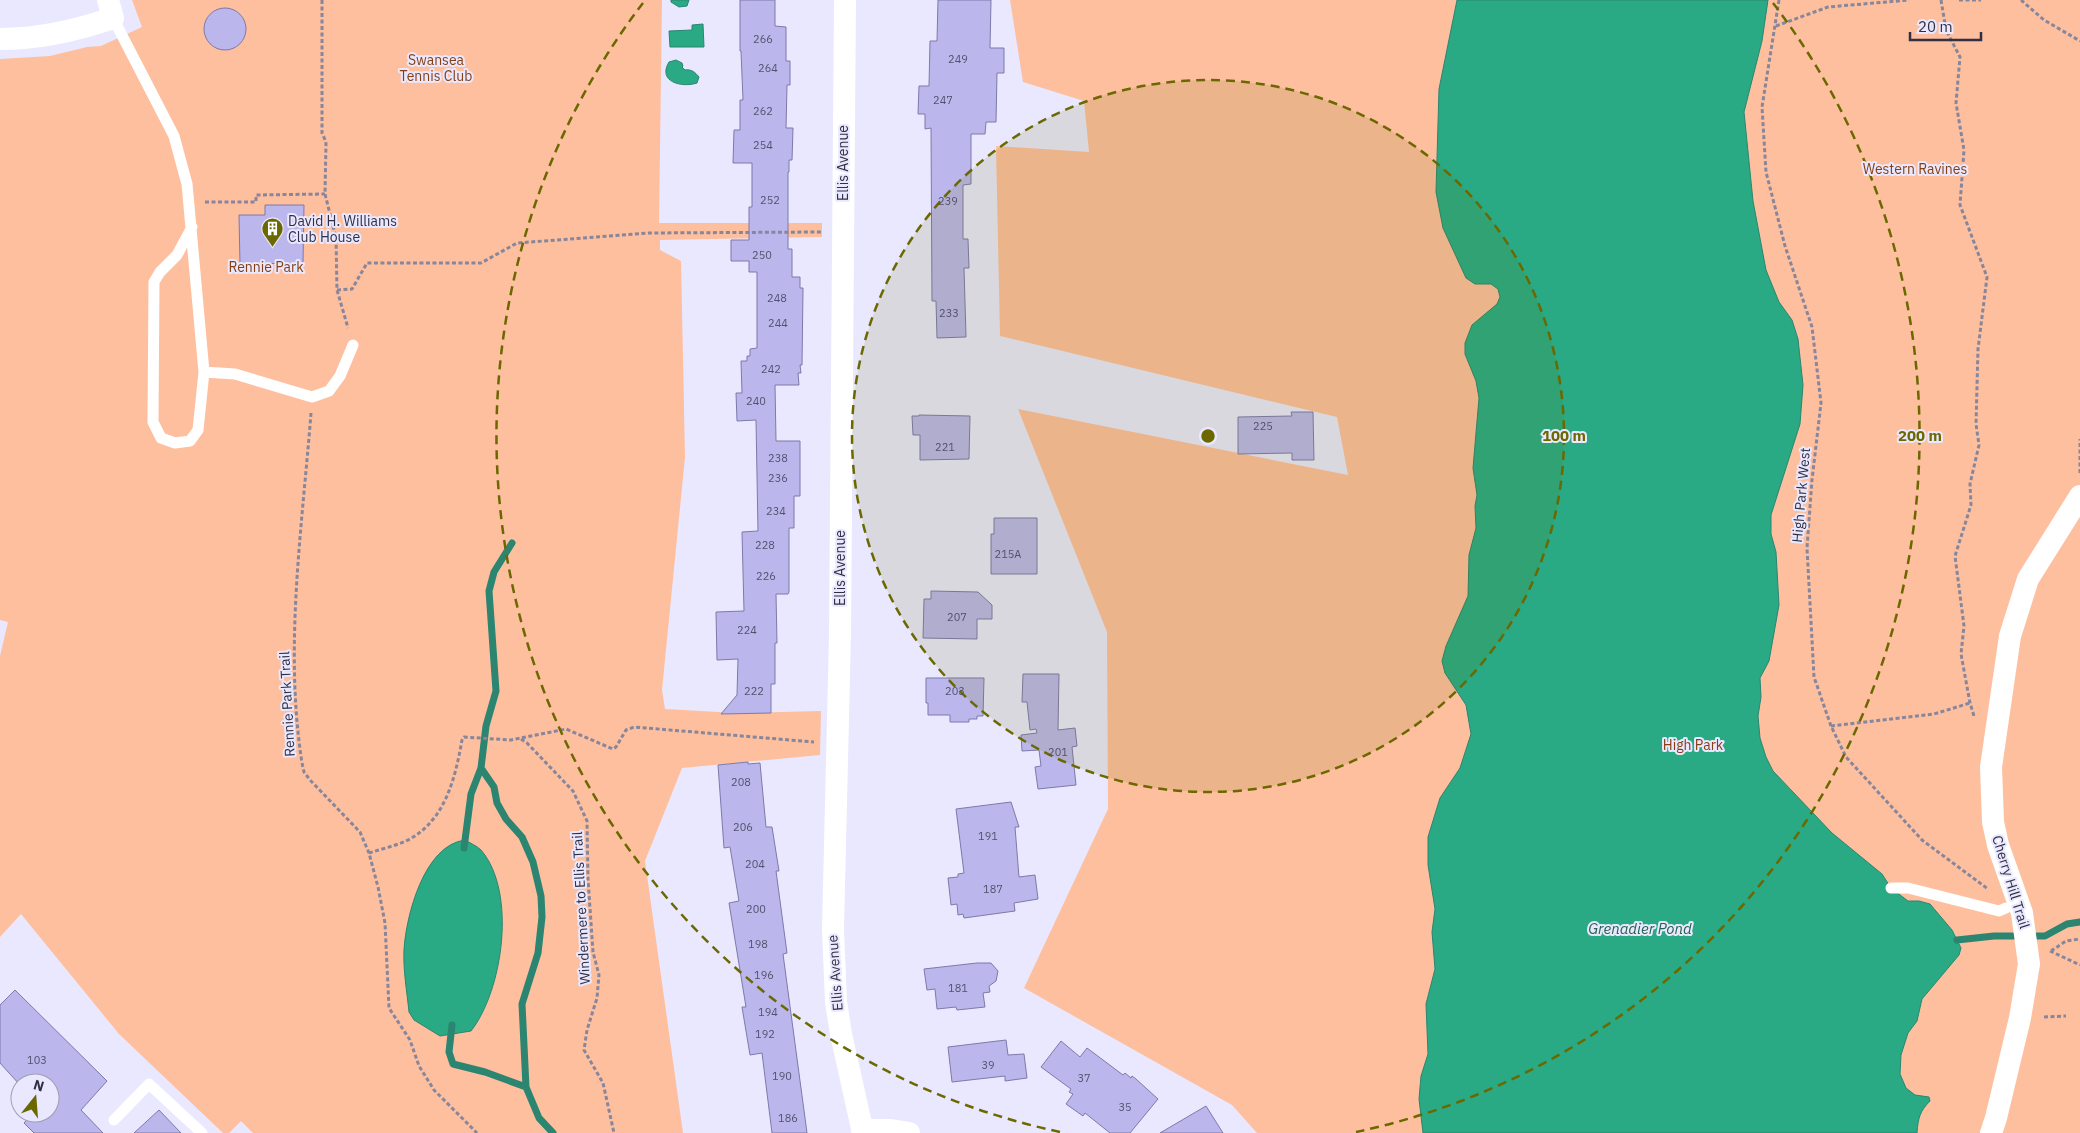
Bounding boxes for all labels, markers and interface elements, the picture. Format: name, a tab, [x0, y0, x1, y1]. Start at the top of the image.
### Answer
scale bar	[1910, 10, 1981, 42]
text: 20 m	[1918, 17, 1953, 36]
house number: 266	[753, 32, 773, 46]
park label: Swansea Tennis Club	[400, 51, 472, 85]
house number: 249	[948, 52, 968, 66]
house number: 264	[758, 61, 778, 75]
house number: 247	[933, 93, 953, 107]
house number: 262	[753, 104, 773, 118]
street label: Ellis Avenue	[834, 125, 852, 201]
house number: 254	[753, 138, 773, 152]
park label: Western Ravines	[1863, 160, 1967, 178]
house number: 252	[760, 193, 780, 207]
house number: 239	[938, 194, 958, 208]
place label: David H. Williams Club House	[288, 212, 397, 246]
building icon: David H. Williams Club House	[260, 217, 284, 248]
house number: 250	[752, 248, 772, 262]
park label: Rennie Park	[228, 258, 304, 276]
house number: 248	[767, 291, 787, 305]
house number: 233	[939, 306, 959, 320]
house number: 244	[768, 316, 788, 330]
house number: 242	[761, 362, 781, 376]
house number: 240	[746, 394, 766, 408]
house number: 225	[1253, 419, 1273, 433]
text: 100 m	[1542, 426, 1586, 445]
text: 200 m	[1898, 426, 1942, 445]
centre of rings	[1199, 427, 1217, 445]
house number: 221	[935, 440, 955, 454]
street label: High Park West	[1788, 447, 1814, 543]
house number: 238	[768, 451, 788, 465]
house number: 236	[768, 471, 788, 485]
house number: 234	[766, 504, 786, 518]
street label: Ellis Avenue	[831, 530, 849, 606]
house number: 228	[755, 538, 775, 552]
house number: 215A	[995, 547, 1021, 561]
house number: 226	[756, 569, 776, 583]
house number: 207	[947, 610, 967, 624]
house number: 224	[737, 623, 757, 637]
street label: Rennie Park Trail	[275, 651, 299, 757]
house number: 222	[744, 684, 764, 698]
house number: 203	[945, 684, 965, 698]
park label: High Park	[1663, 736, 1724, 754]
house number: 201	[1048, 745, 1068, 759]
house number: 208	[731, 775, 751, 789]
house number: 206	[733, 820, 753, 834]
house number: 191	[978, 829, 998, 843]
street label: Windermere to Ellis Trail	[568, 831, 594, 985]
street label: Cherry Hill Trail	[1988, 833, 2034, 931]
house number: 204	[745, 857, 765, 871]
house number: 187	[983, 882, 1003, 896]
house number: 200	[746, 902, 766, 916]
water label: Grenadier Pond	[1588, 919, 1692, 938]
street label: Ellis Avenue	[823, 934, 847, 1012]
house number: 198	[748, 937, 768, 951]
house number: 196	[754, 968, 774, 982]
house number: 181	[948, 981, 968, 995]
house number: 194	[758, 1005, 778, 1019]
house number: 192	[755, 1027, 775, 1041]
house number: 103	[27, 1053, 47, 1067]
house number: 39	[981, 1058, 995, 1072]
house number: 190	[772, 1069, 792, 1083]
house number: 37	[1077, 1071, 1091, 1085]
north arrow	[10, 1073, 60, 1123]
text: N	[31, 1075, 46, 1096]
house number: 35	[1118, 1100, 1132, 1114]
house number: 186	[778, 1111, 798, 1125]

